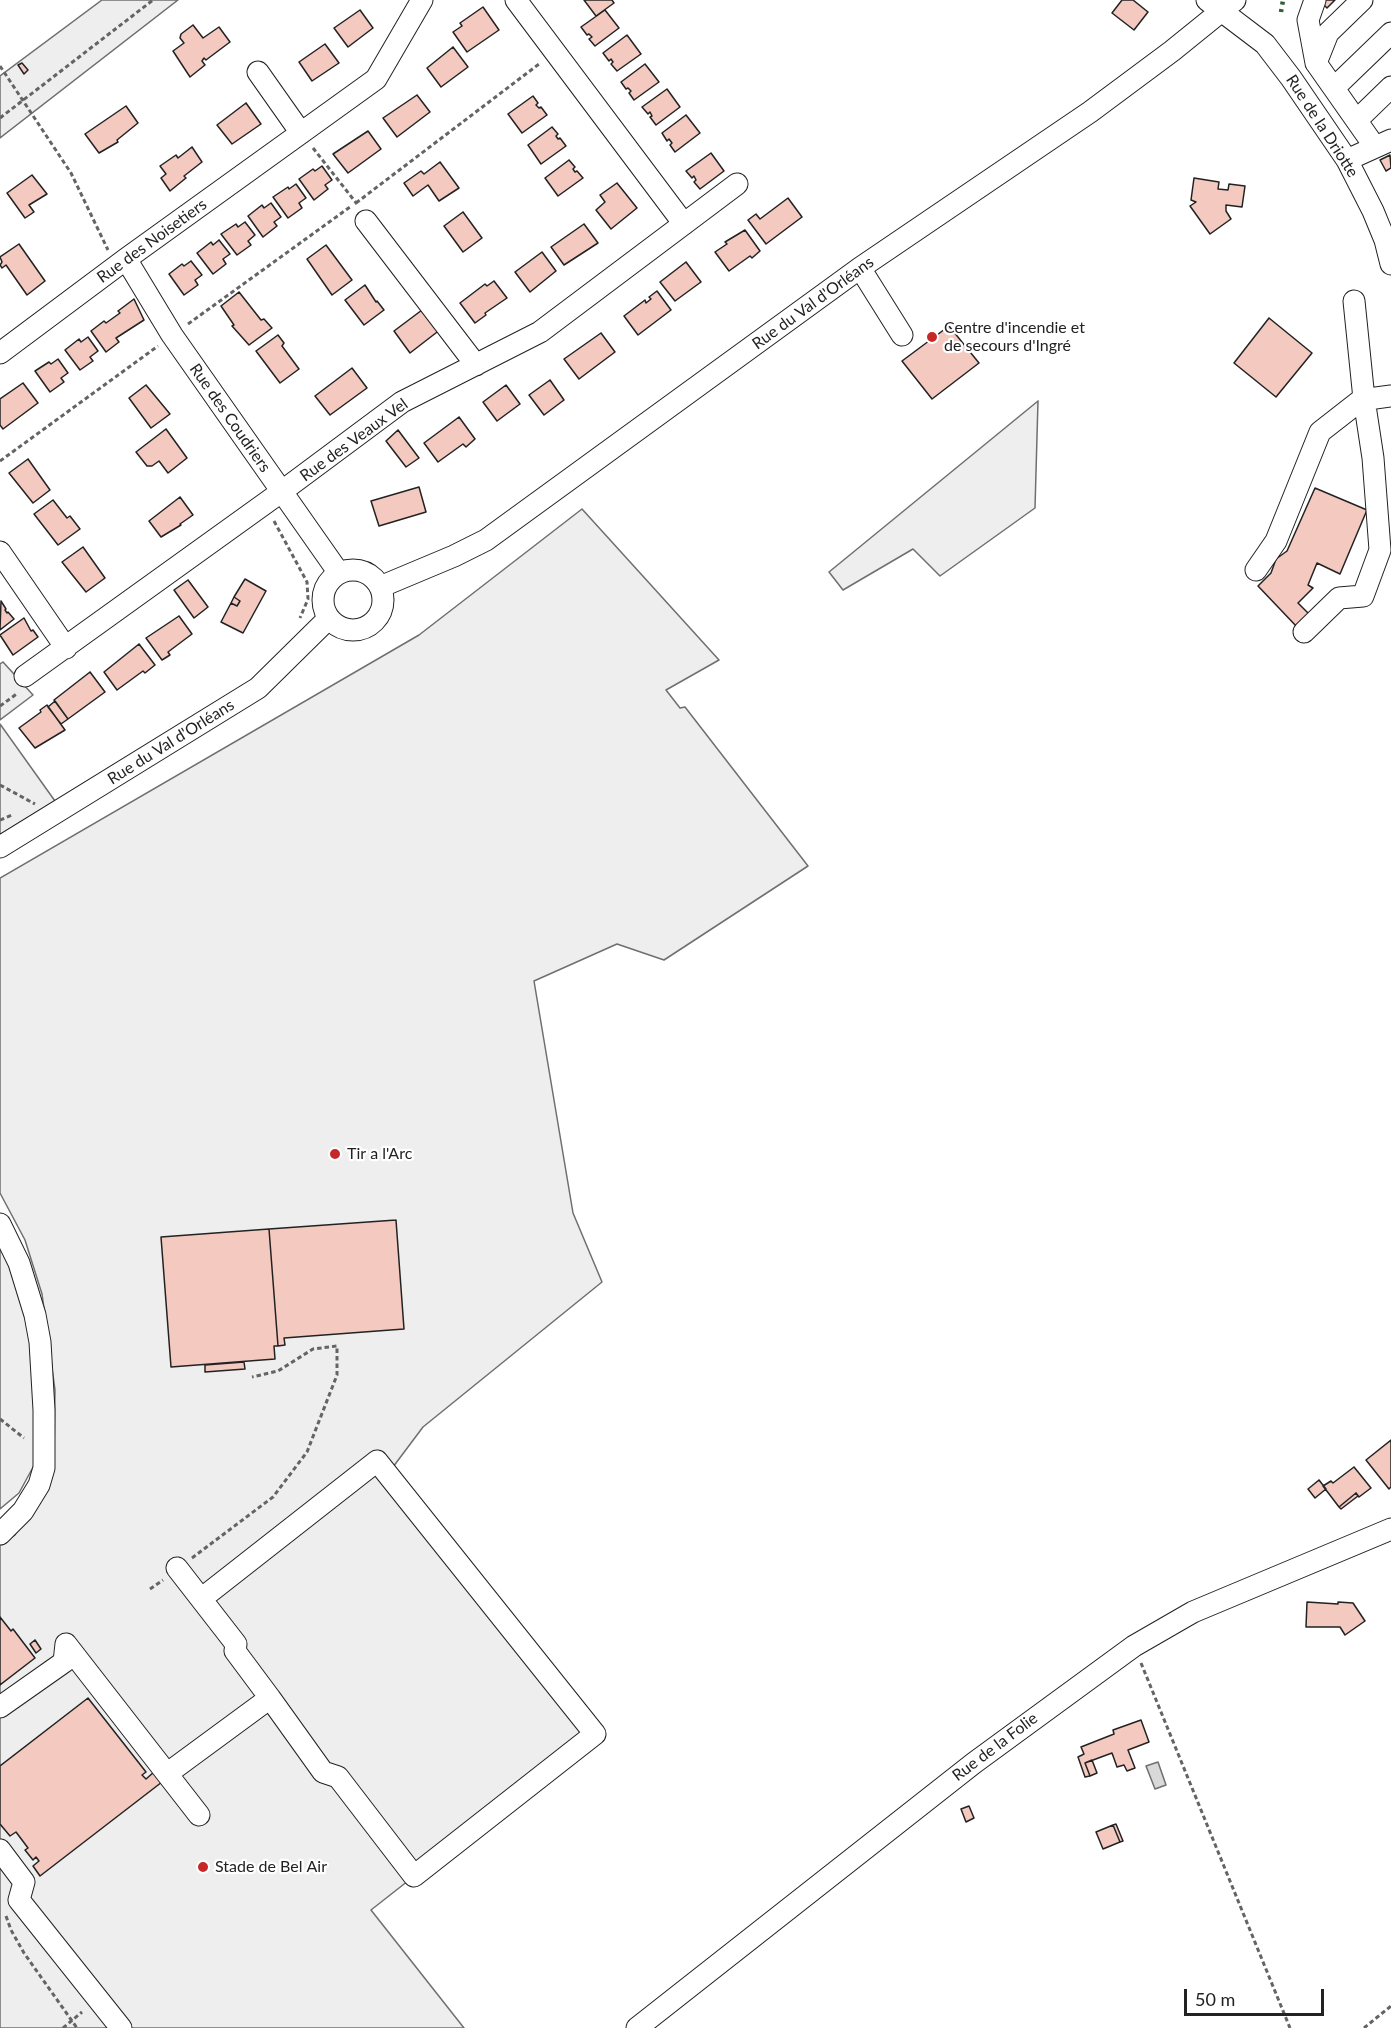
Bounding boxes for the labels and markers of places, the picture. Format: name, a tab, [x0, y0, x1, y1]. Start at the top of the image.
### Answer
place label: Centre d'incendie et de secours d'Ingré	[944, 318, 1085, 356]
marker: Centre d'incendie et de secours d'Ingré	[925, 330, 939, 344]
place label: Tir a l'Arc	[347, 1144, 412, 1164]
marker: Tir a l'Arc	[328, 1147, 342, 1161]
place label: Stade de Bel Air	[215, 1857, 327, 1877]
marker: Stade de Bel Air	[196, 1860, 210, 1874]

